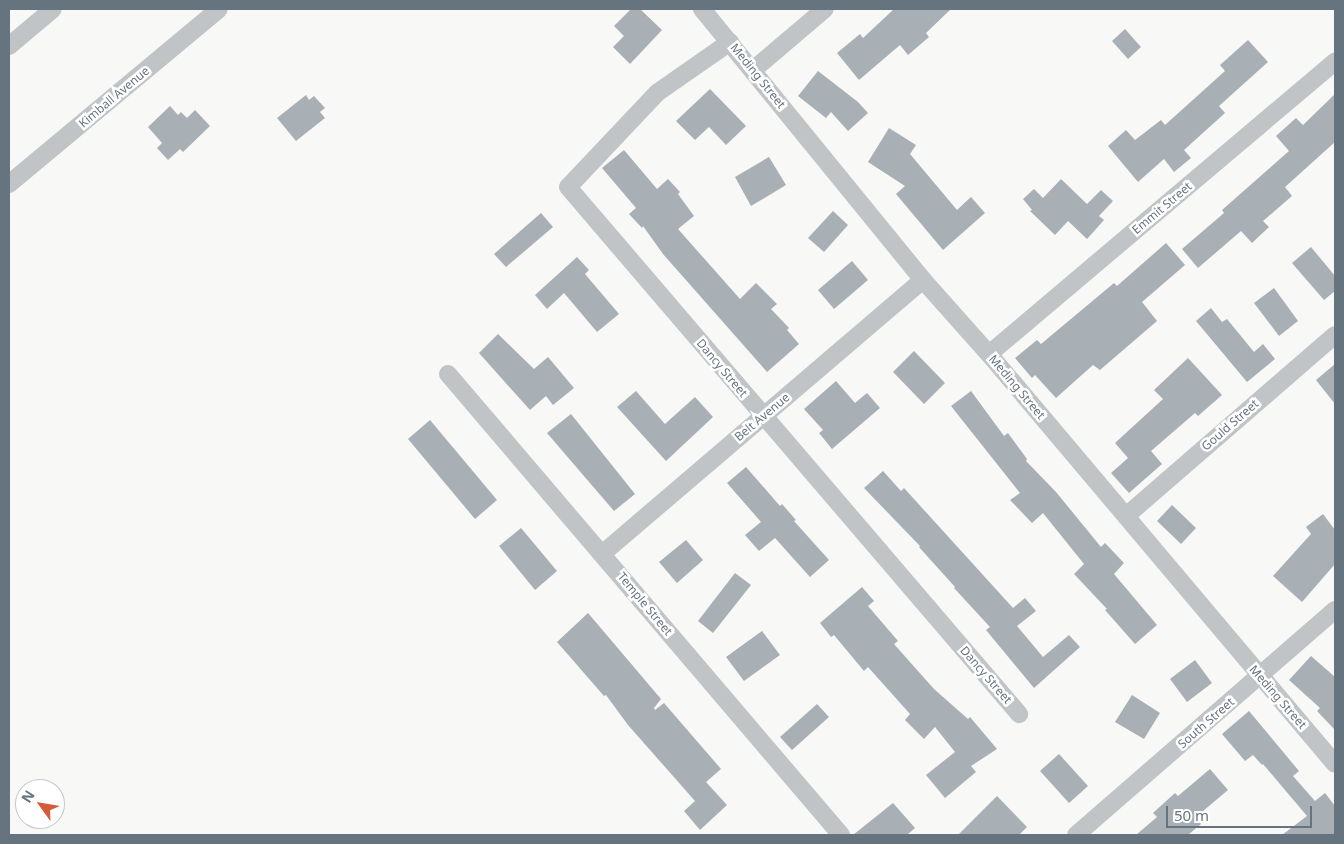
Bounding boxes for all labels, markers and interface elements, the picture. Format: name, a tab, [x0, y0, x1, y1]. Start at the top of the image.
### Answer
street label: Meding Street	[727, 41, 789, 111]
street label: Kimball Avenue	[76, 63, 152, 131]
street label: Emmit Street	[1129, 179, 1195, 237]
street label: Dancy Street	[694, 336, 750, 400]
street label: Meding Street	[986, 352, 1048, 422]
street label: Belt Avenue	[732, 390, 792, 444]
street label: Gould Street	[1199, 396, 1261, 454]
street label: Temple Street	[615, 570, 675, 638]
street label: Dancy Street	[957, 643, 1015, 707]
street label: Meding Street	[1246, 662, 1310, 732]
street label: South Street	[1175, 695, 1237, 751]
north arrow	[15, 779, 65, 829]
text: N	[17, 786, 39, 806]
scale bar	[1169, 796, 1315, 828]
text: 50 m	[1174, 805, 1209, 825]

